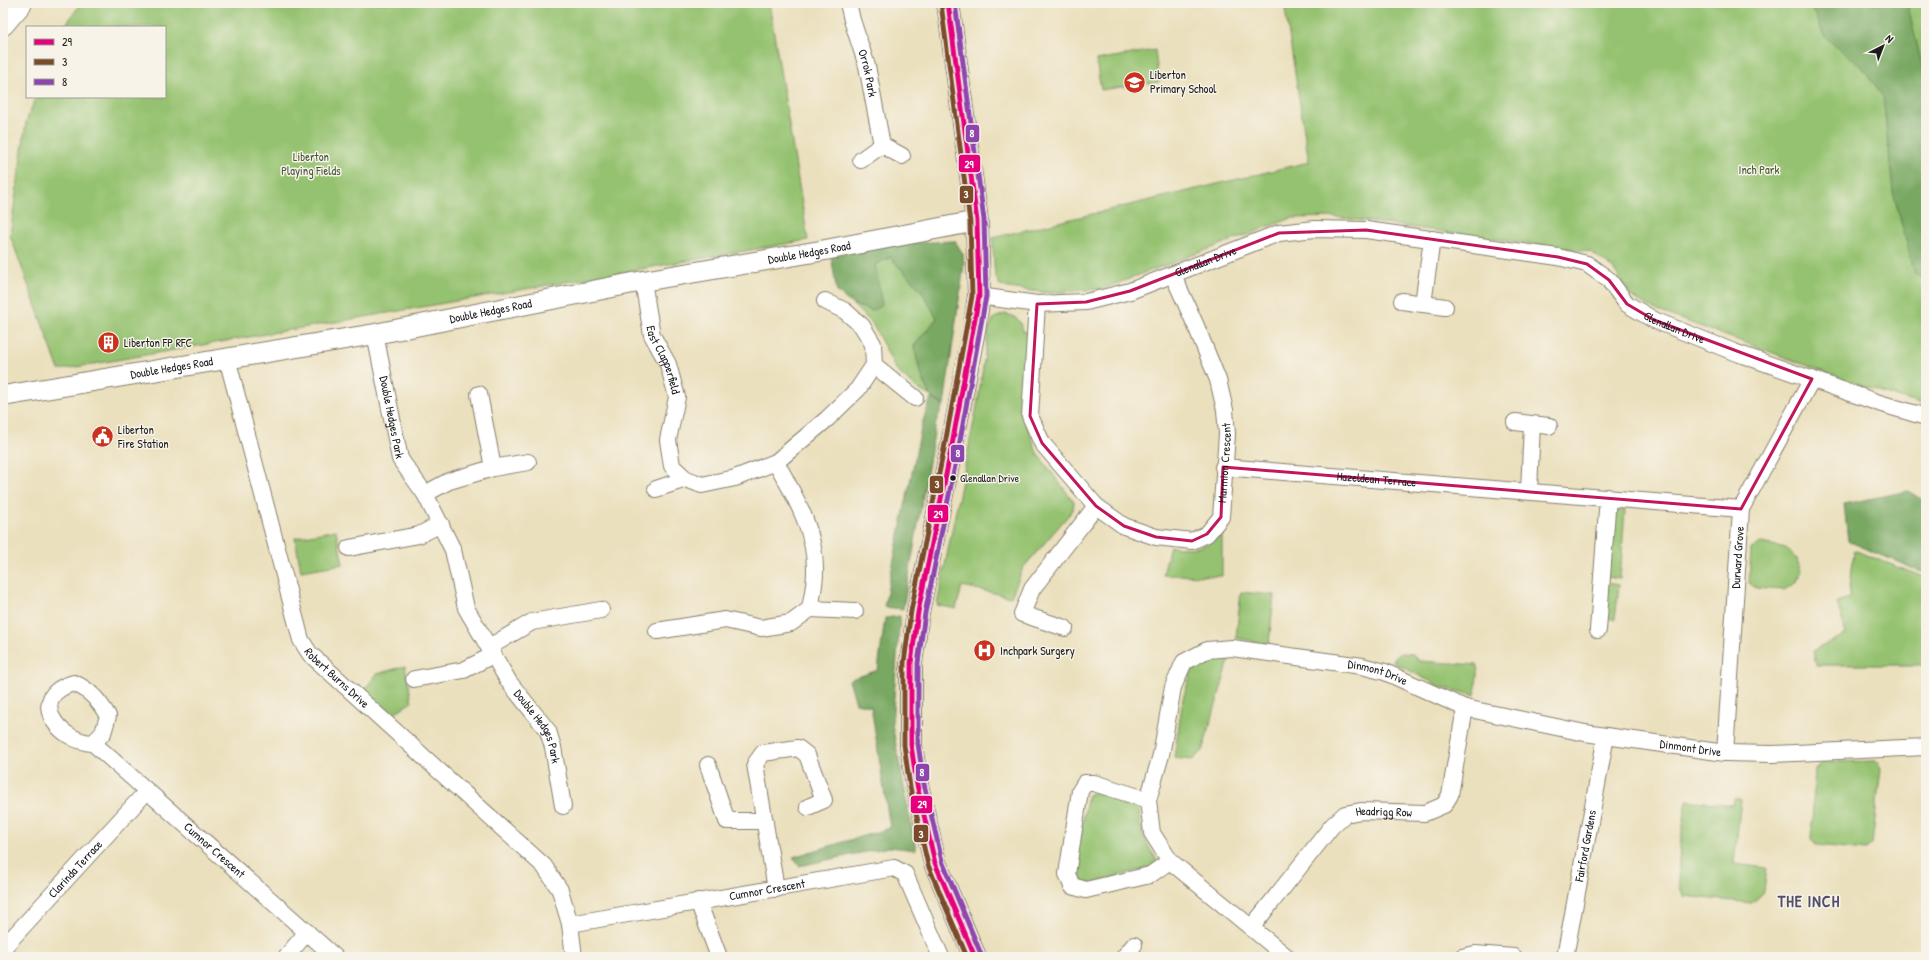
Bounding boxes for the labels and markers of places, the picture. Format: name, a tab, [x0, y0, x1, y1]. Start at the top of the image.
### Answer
place label: Liberton Primary School	[1150, 66, 1217, 97]
school or university icon: Liberton Primary School	[1122, 69, 1148, 95]
building icon: Liberton FP RFC	[96, 330, 122, 356]
place label: Liberton FP RFC	[124, 334, 193, 351]
place label: Liberton Fire Station	[117, 421, 169, 452]
public building icon: Liberton Fire Station	[90, 424, 116, 450]
place label: Glenallan Drive	[960, 471, 1020, 485]
marker: Glenallan Drive	[948, 473, 958, 483]
hospital icon: Inchpark Surgery	[972, 638, 998, 664]
place label: Inchpark Surgery	[1000, 642, 1075, 659]

